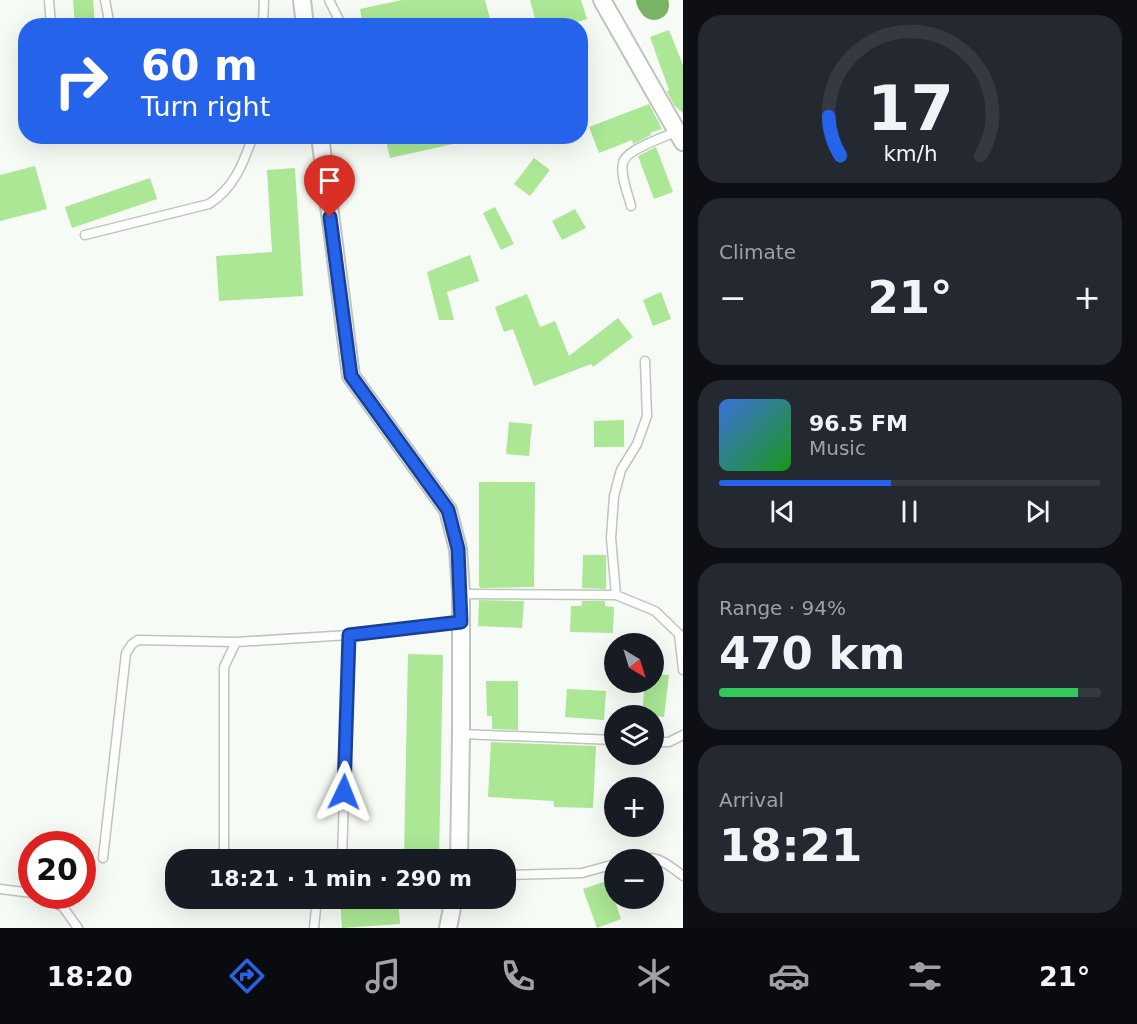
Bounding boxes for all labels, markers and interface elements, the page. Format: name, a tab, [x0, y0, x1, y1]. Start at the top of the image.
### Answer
text: 60 m	[141, 41, 258, 90]
icon: right	[42, 42, 120, 120]
text: 17	[867, 72, 953, 145]
text: Turn right	[141, 91, 270, 122]
text: km/h	[883, 141, 937, 166]
pin	[304, 155, 355, 217]
icon: arrive	[313, 164, 346, 197]
text: Climate	[719, 240, 796, 264]
text: 21°	[867, 271, 953, 324]
text: −	[719, 278, 747, 317]
text: +	[1073, 278, 1101, 317]
text: 96.5 FM	[809, 411, 908, 436]
text: Music	[809, 436, 866, 460]
icon: previous	[766, 495, 799, 528]
icon: pause	[893, 495, 926, 528]
icon: next	[1021, 495, 1054, 528]
text: Range · 94%	[719, 596, 846, 620]
text: 470 km	[719, 627, 905, 680]
north arrow	[604, 633, 664, 693]
map controls	[604, 633, 664, 909]
button: layers	[604, 705, 664, 765]
position arrow	[312, 760, 376, 824]
button: +	[604, 777, 664, 837]
text: Arrival	[719, 788, 784, 812]
text: 18:21	[719, 819, 862, 872]
speed limit sign: 20	[18, 831, 96, 909]
button: −	[604, 849, 664, 909]
text: 18:21 · 1 min · 290 m	[209, 866, 472, 891]
icon: directions	[226, 955, 268, 997]
icon: music	[362, 955, 404, 997]
icon: phone	[497, 955, 539, 997]
icon: climate	[633, 955, 675, 997]
icon: car	[768, 955, 810, 997]
icon: filters	[904, 955, 946, 997]
text: 18:20	[47, 961, 133, 992]
text: 21°	[1039, 961, 1090, 992]

